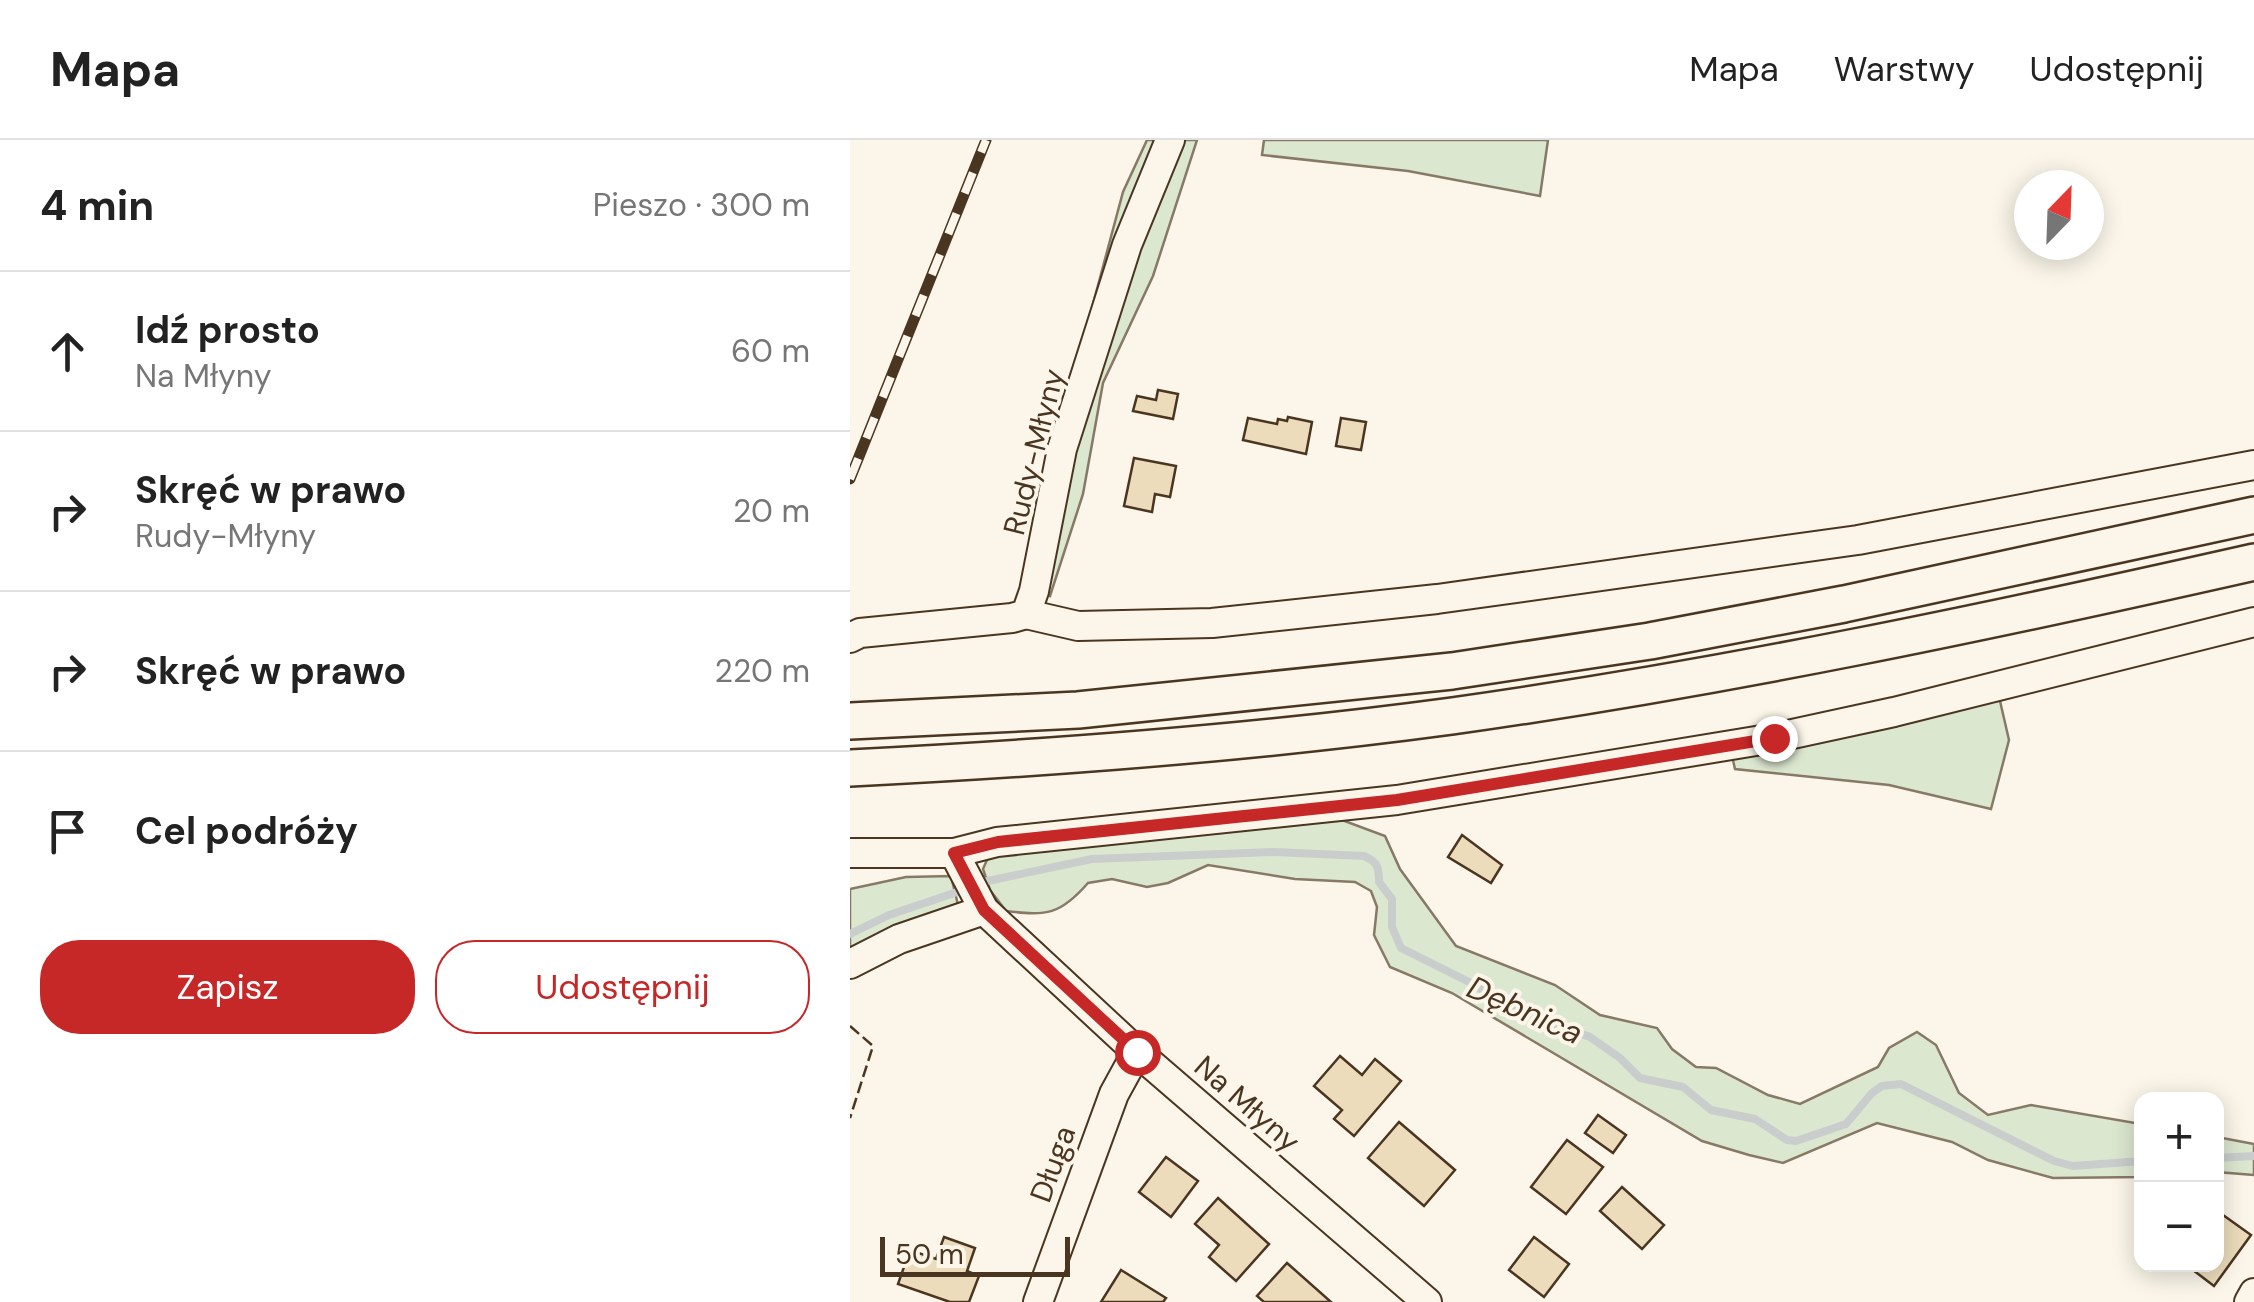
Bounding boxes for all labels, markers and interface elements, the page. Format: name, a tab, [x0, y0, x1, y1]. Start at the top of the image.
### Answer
text: Mapa	[50, 38, 180, 101]
text: Mapa	[1689, 46, 1779, 92]
text: Warstwy	[1834, 46, 1975, 92]
text: Udostępnij	[2030, 46, 2204, 92]
north arrow	[2014, 170, 2104, 260]
text: 4 min	[40, 178, 154, 233]
text: Pieszo · 300 m	[593, 184, 810, 226]
text: Idź prosto	[135, 305, 320, 355]
icon: ahead	[40, 324, 95, 379]
text: 60 m	[731, 330, 810, 372]
text: Na Młyny	[135, 355, 271, 397]
street label: Rudy-Młyny	[994, 365, 1073, 539]
text: Skręć w prawo	[135, 465, 406, 515]
icon: right	[40, 484, 95, 539]
text: 20 m	[733, 490, 810, 532]
text: Rudy-Młyny	[135, 515, 316, 557]
icon: right	[40, 644, 95, 699]
text: Skręć w prawo	[135, 646, 406, 696]
text: 220 m	[715, 650, 810, 692]
route end	[1752, 716, 1798, 762]
icon: arrive	[40, 804, 95, 859]
text: Cel podróży	[135, 806, 358, 856]
button: Zapisz	[40, 940, 415, 1034]
button: Udostępnij	[435, 940, 810, 1034]
water label: Dębnica	[1461, 966, 1589, 1054]
route start	[1115, 1030, 1161, 1076]
street label: Na Młyny	[1186, 1047, 1309, 1161]
map controls	[2134, 1092, 2224, 1272]
button: +	[2134, 1092, 2224, 1182]
street label: Długa	[1021, 1120, 1084, 1207]
button: −	[2134, 1182, 2224, 1272]
scale bar	[880, 1232, 1070, 1276]
text: 50 m	[895, 1236, 964, 1273]

